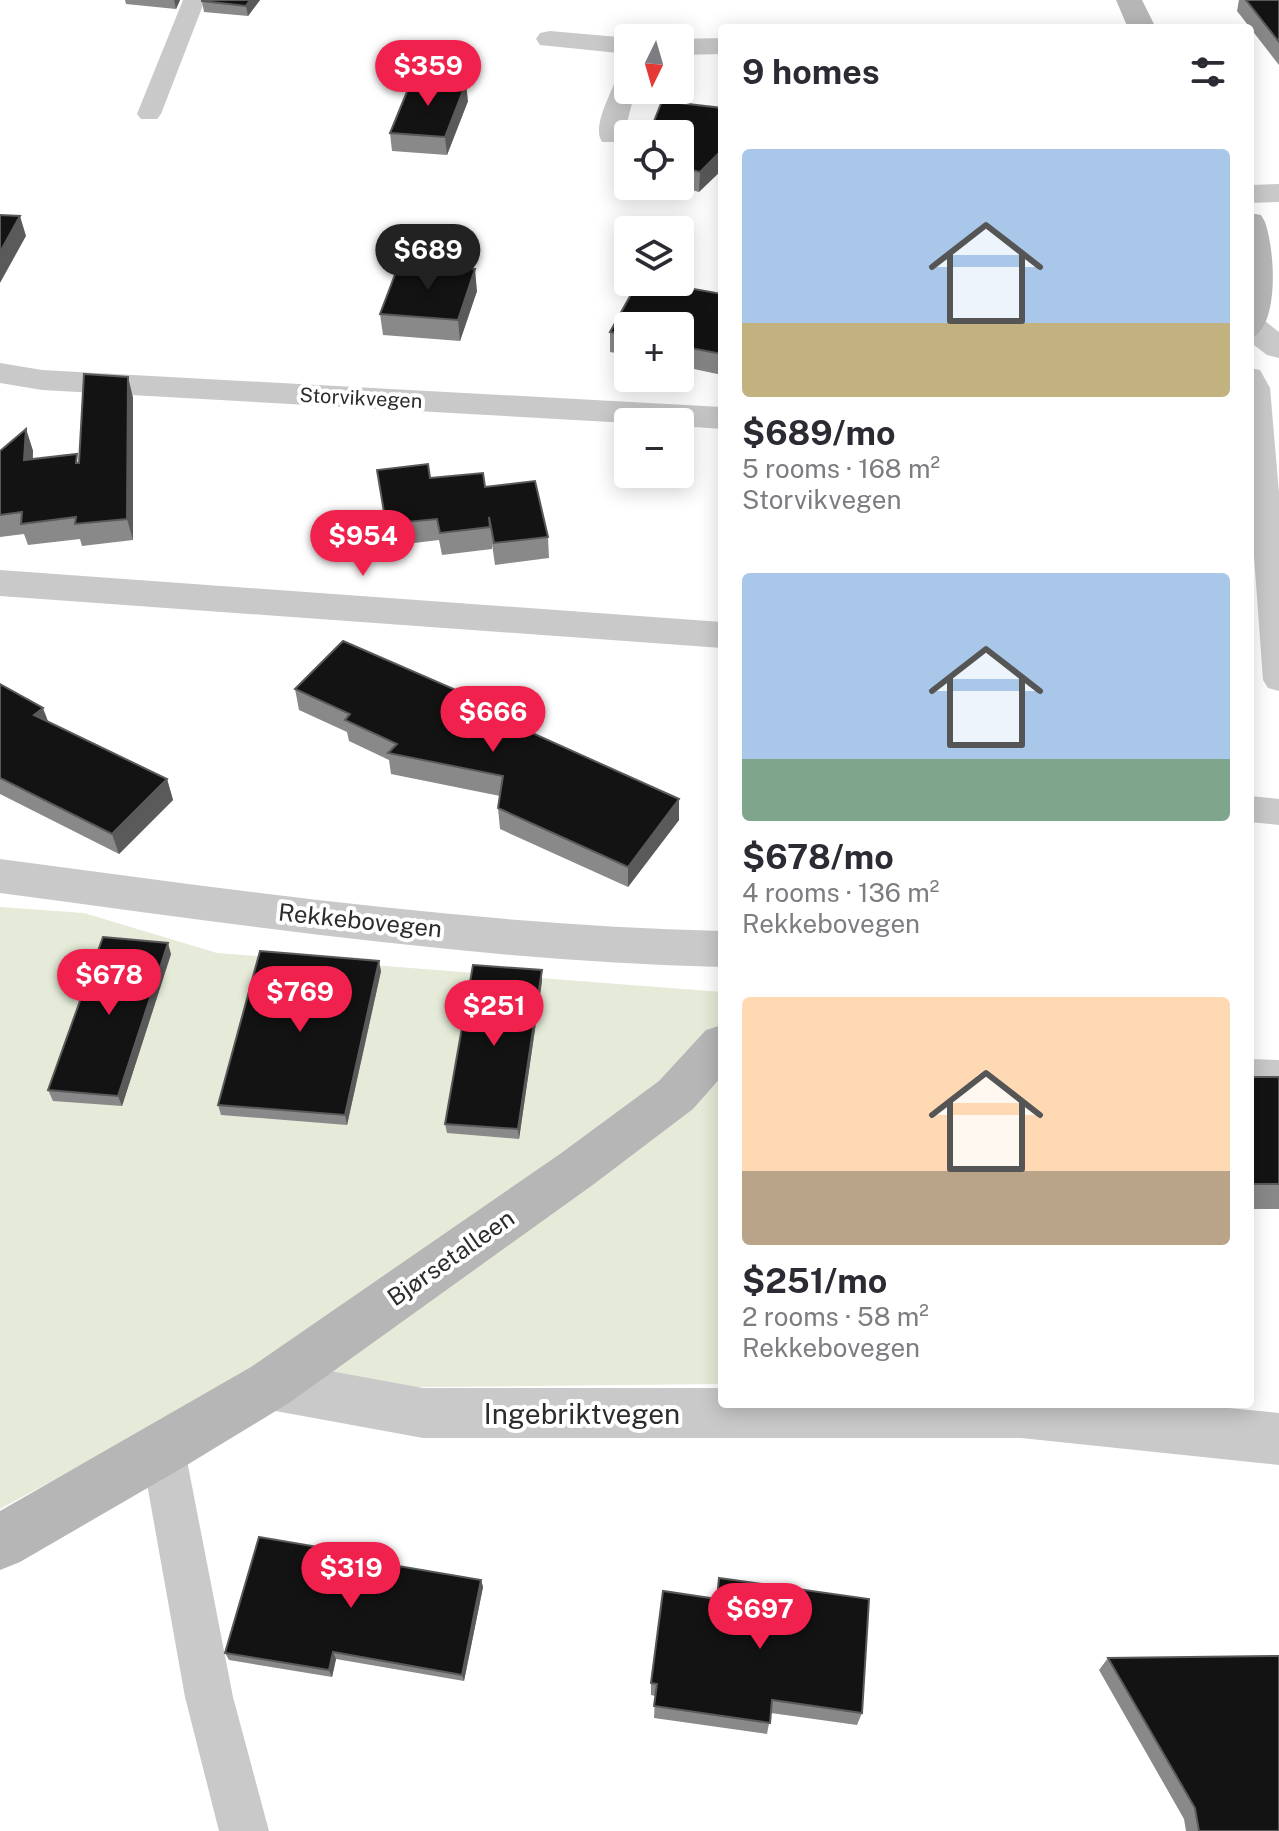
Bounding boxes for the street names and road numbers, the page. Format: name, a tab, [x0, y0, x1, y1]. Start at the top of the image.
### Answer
street label: Storvikvegen	[299, 383, 423, 413]
street label: Rekkebovegen	[277, 897, 443, 943]
street label: Bjørsetalleen	[382, 1203, 519, 1311]
street label: Ingebriktvegen	[484, 1397, 680, 1430]

